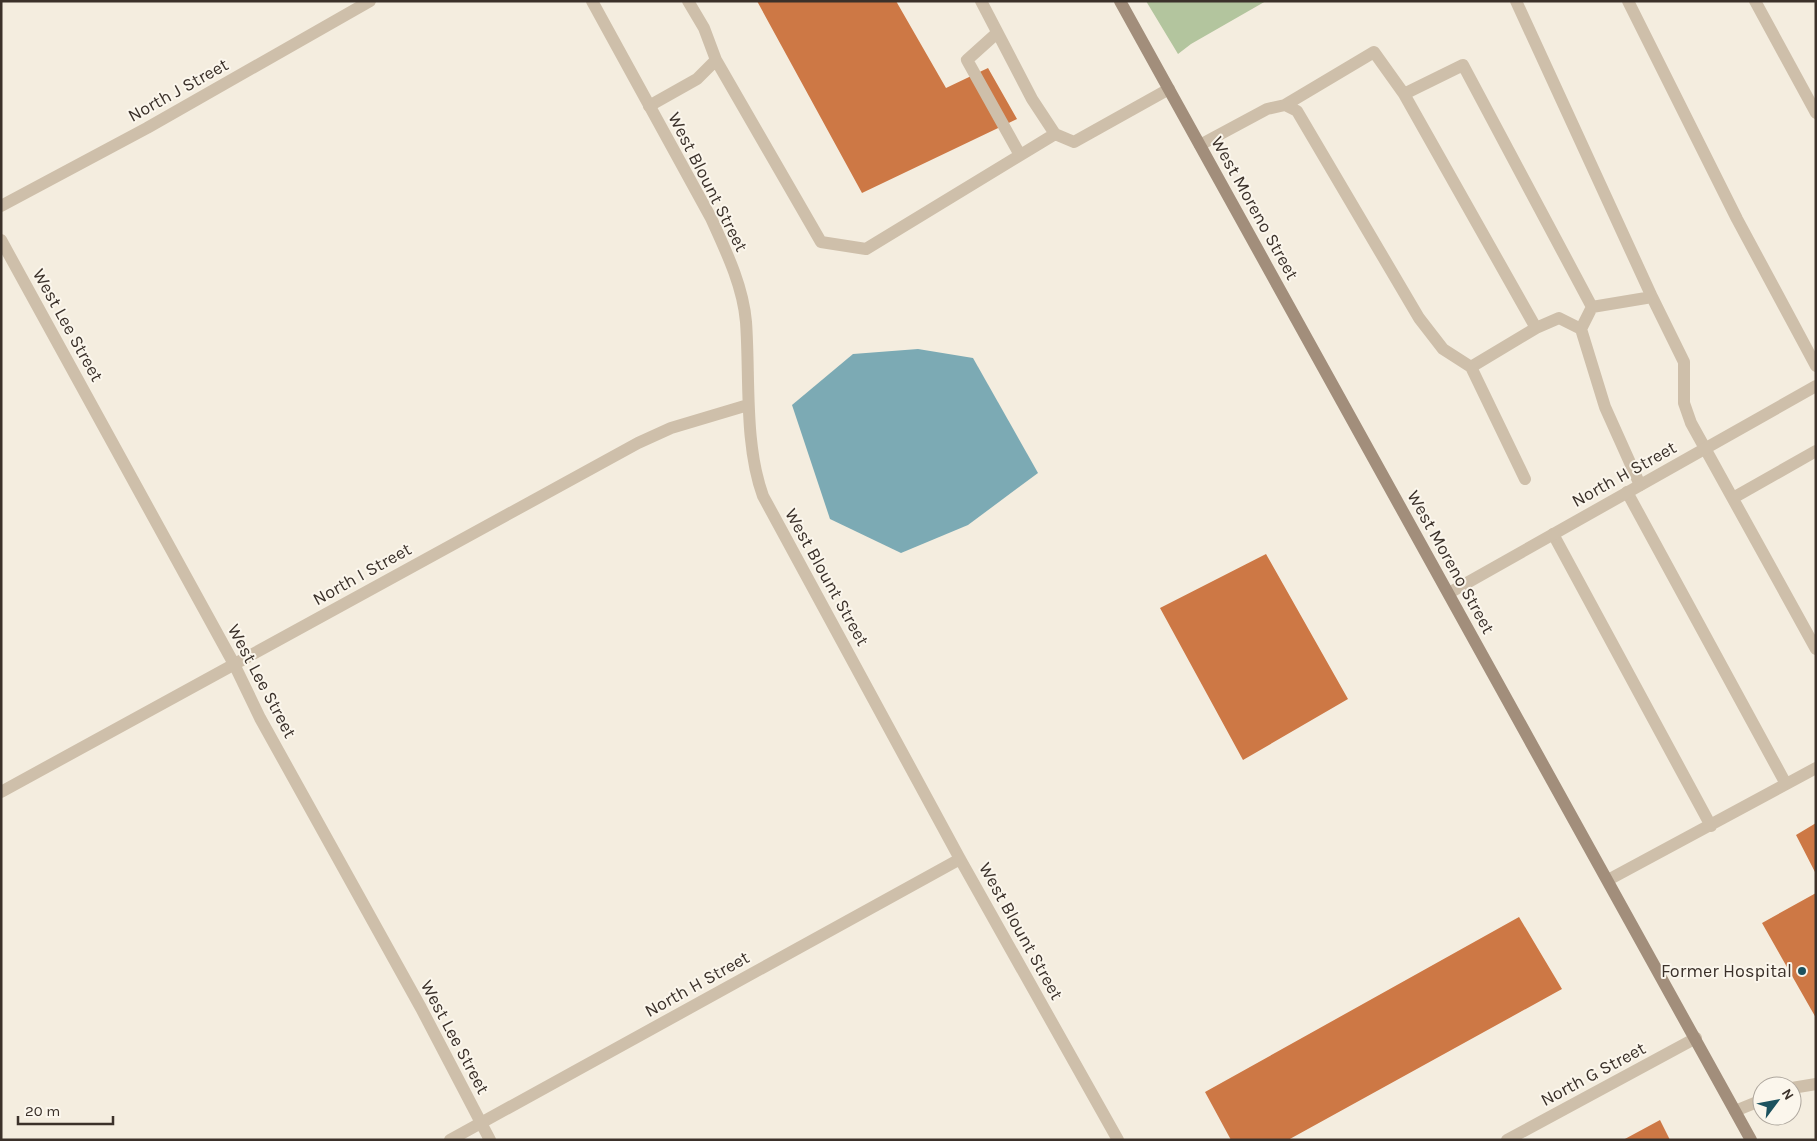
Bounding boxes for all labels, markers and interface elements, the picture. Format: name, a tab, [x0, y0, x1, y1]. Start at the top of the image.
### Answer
street label: North J Street	[124, 53, 232, 127]
street label: West Blount Street	[663, 109, 753, 256]
street label: West Moreno Street	[1206, 132, 1304, 284]
street label: West Lee Street	[28, 265, 108, 386]
street label: North H Street	[1568, 436, 1680, 512]
street label: West Moreno Street	[1402, 486, 1500, 638]
street label: West Blount Street	[780, 505, 874, 650]
street label: North I Street	[309, 538, 415, 610]
street label: West Lee Street	[223, 620, 301, 742]
street label: West Blount Street	[974, 859, 1068, 1004]
street label: North H Street	[641, 946, 753, 1022]
place label: Former Hospital	[1661, 960, 1792, 982]
marker: Former Hospital	[1796, 965, 1808, 977]
street label: West Lee Street	[416, 976, 494, 1098]
street label: North G Street	[1537, 1037, 1650, 1111]
north arrow	[1752, 1076, 1802, 1126]
text: N	[1778, 1086, 1797, 1103]
scale bar	[18, 1094, 112, 1126]
text: 20 m	[25, 1102, 60, 1120]

